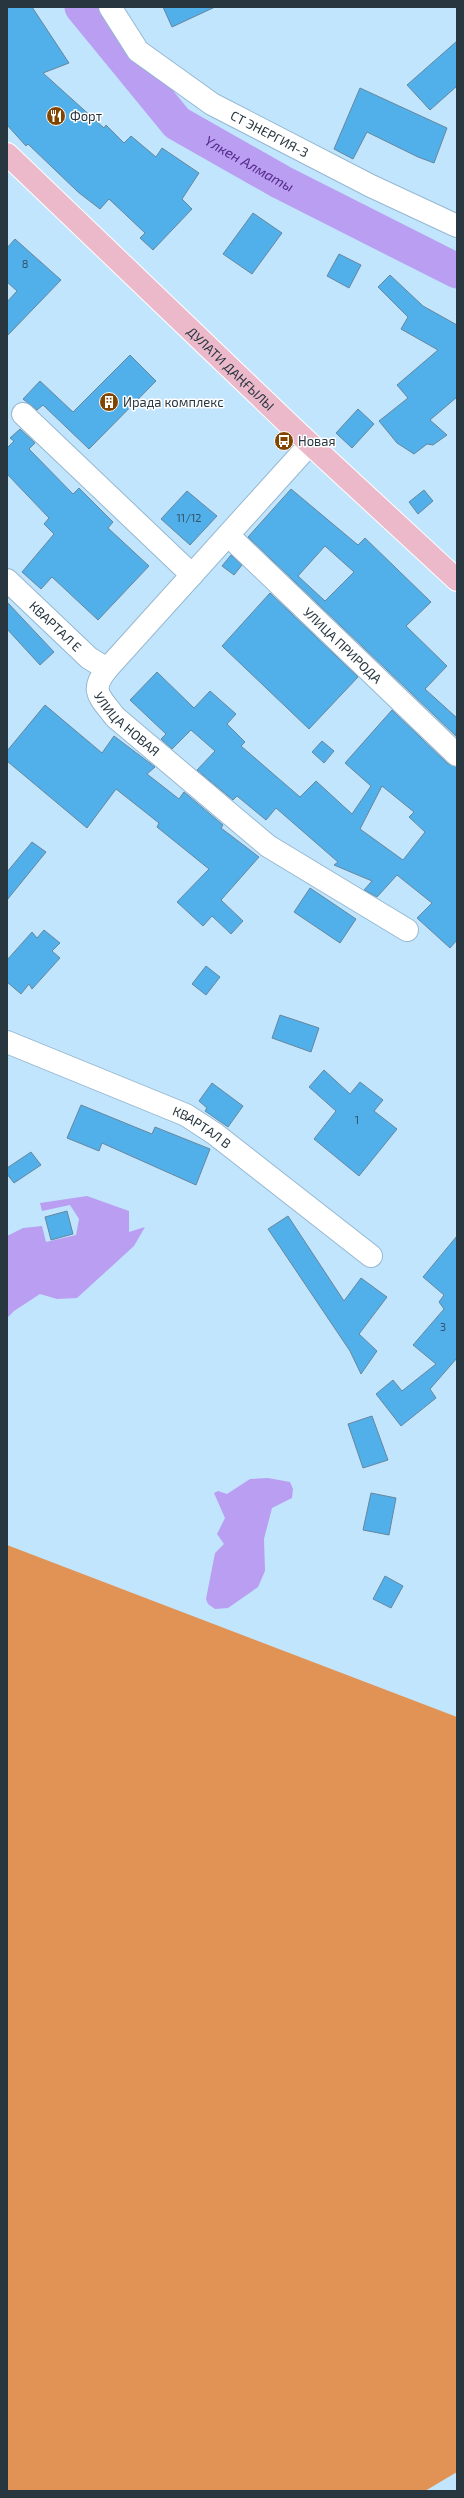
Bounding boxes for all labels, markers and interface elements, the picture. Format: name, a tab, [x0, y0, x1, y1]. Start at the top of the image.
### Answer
restaurant icon: Форт	[45, 105, 67, 127]
street label: СТ ЭНЕРГИЯ-3	[228, 107, 311, 160]
place label: Форт	[70, 108, 103, 124]
water label: Үлкен Алматы	[202, 132, 297, 195]
house number: 8	[22, 257, 28, 270]
street label: ДУЛАТИ ДАҢҒЫЛЫ	[184, 323, 278, 414]
building icon: Ирада комплекс	[98, 391, 120, 413]
place label: Ирада комплекс	[123, 394, 224, 410]
bus stop icon: Новая	[273, 430, 295, 452]
place label: Новая	[298, 433, 336, 449]
house number: 11/12	[176, 511, 202, 524]
street label: КВАРТАЛ Е	[26, 598, 85, 655]
street label: УЛИЦА ПРИРОДА	[300, 604, 385, 687]
street label: УЛИЦА НОВАЯ	[91, 689, 163, 759]
street label: КВАРТАЛ В	[170, 1102, 234, 1152]
house number: 1	[355, 1113, 359, 1126]
house number: 3	[440, 1320, 446, 1333]

